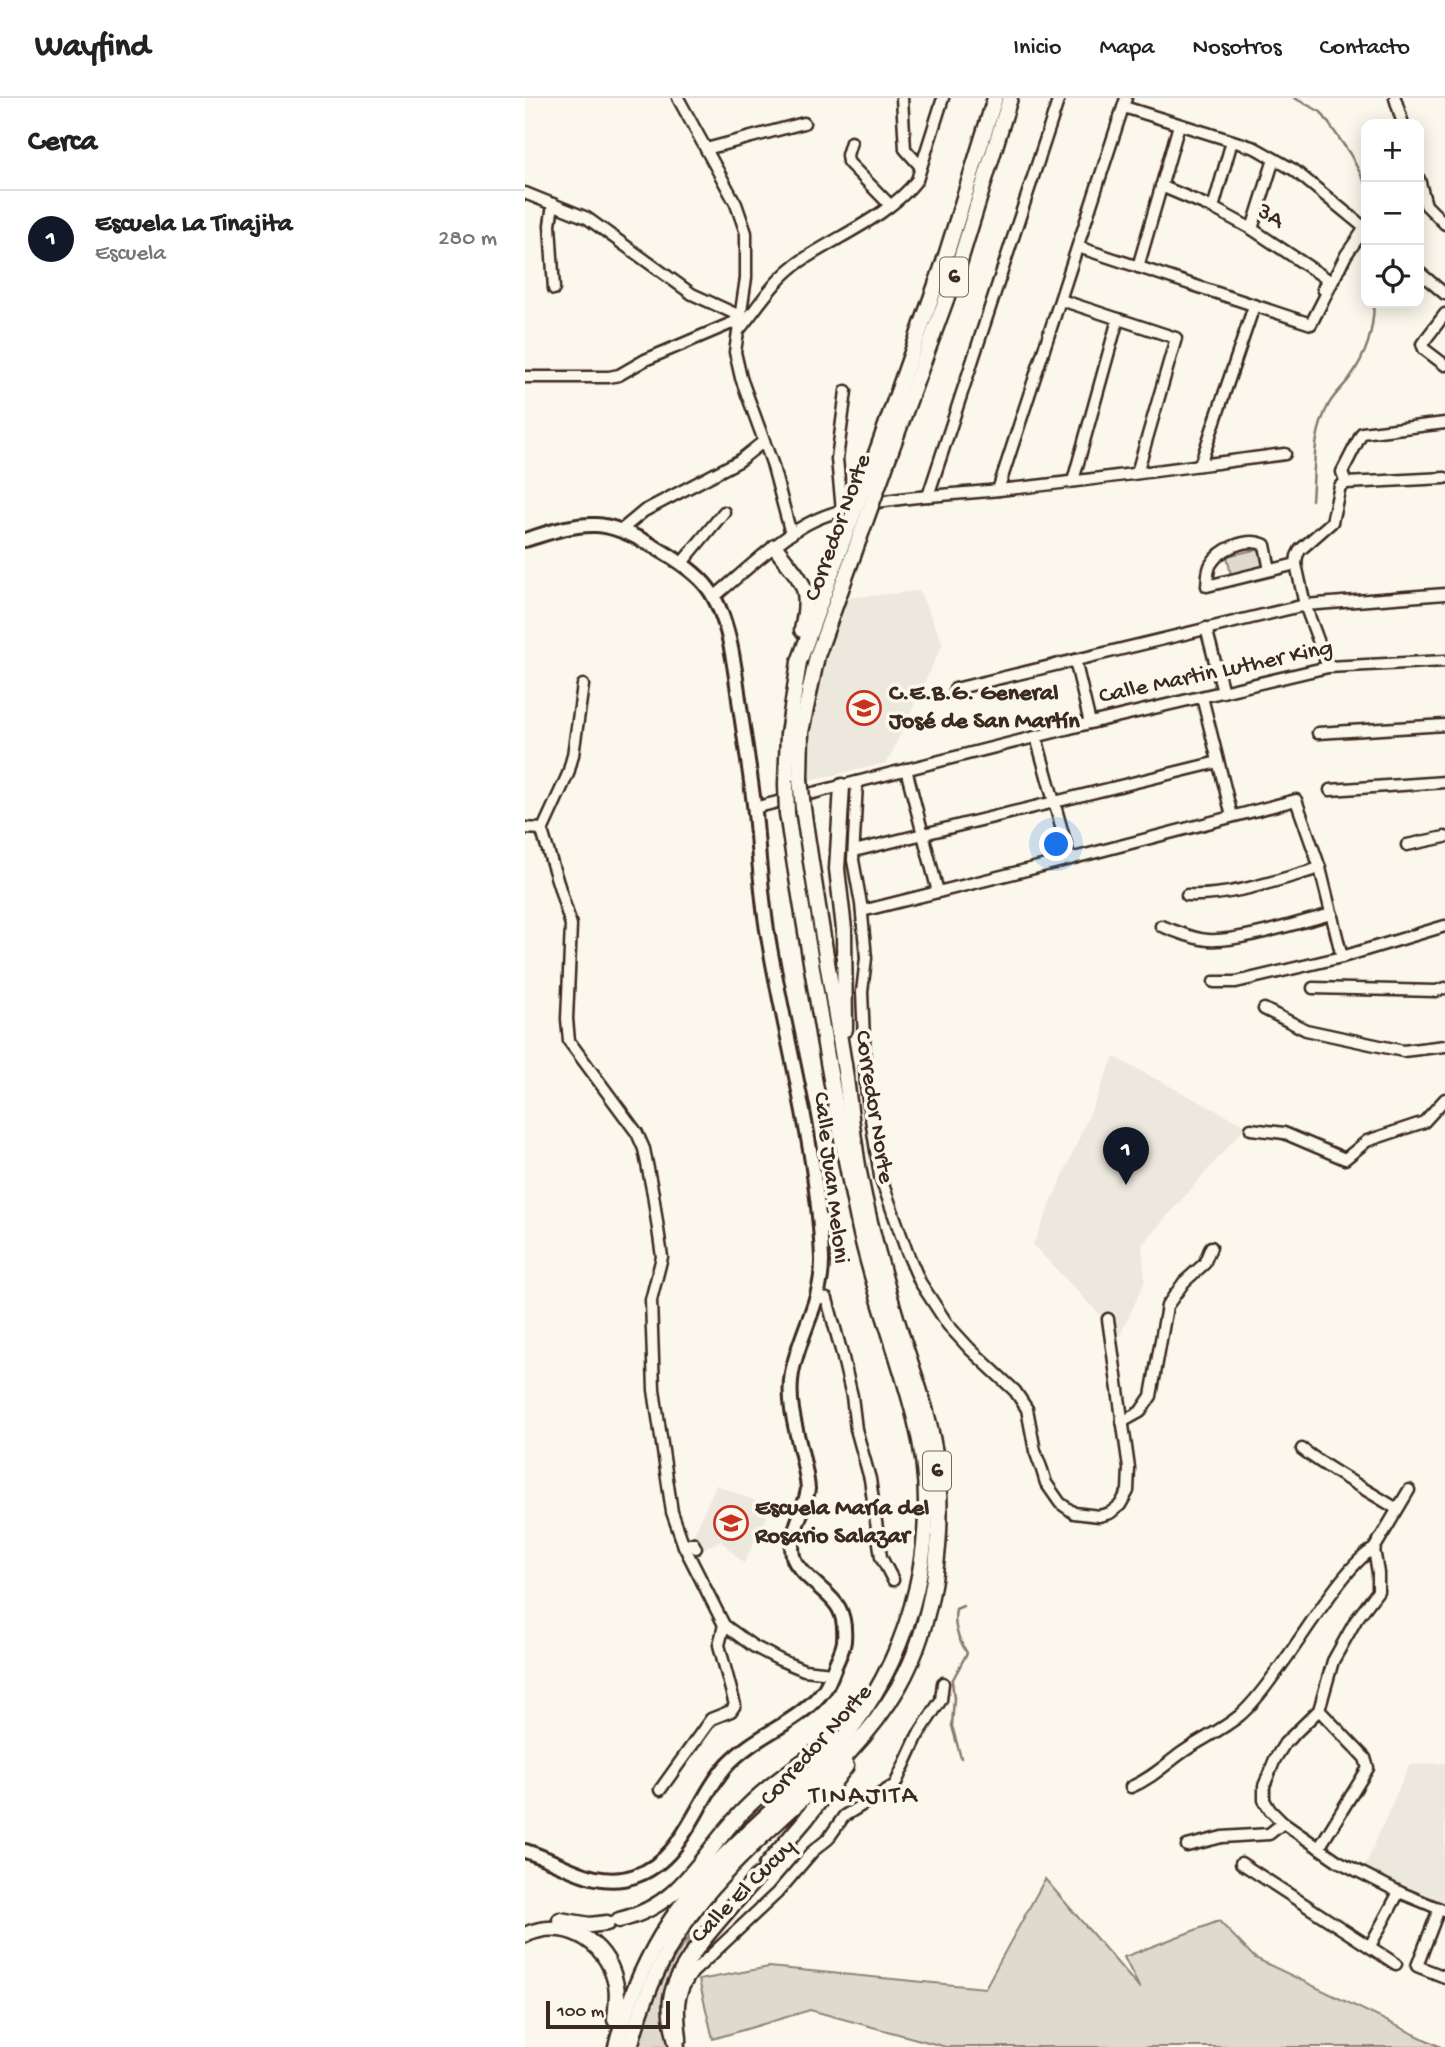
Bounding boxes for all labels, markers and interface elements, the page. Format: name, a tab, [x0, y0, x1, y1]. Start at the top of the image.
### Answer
text: Wayfind	[35, 29, 150, 67]
text: Inicio	[1013, 34, 1061, 63]
text: Mapa	[1099, 34, 1155, 63]
text: Nosotros	[1193, 34, 1282, 63]
text: Contacto	[1320, 34, 1410, 63]
map controls	[1361, 119, 1424, 308]
button: +	[1361, 119, 1424, 182]
text: Cerca	[28, 126, 97, 161]
button: −	[1361, 182, 1424, 245]
street label: 3A	[1250, 197, 1291, 237]
text: Escuela La Tinajita	[95, 210, 292, 241]
text: 1	[46, 226, 56, 253]
text: 280 m	[438, 226, 497, 253]
text: Escuela	[95, 241, 166, 268]
button: locate	[1361, 245, 1424, 308]
road number: 6	[940, 258, 968, 296]
street label: Corredor Norte	[799, 450, 879, 605]
street label: Calle Martin Luther King	[1096, 634, 1336, 712]
place label: C.E.B.G. General José de San Martín	[888, 680, 1080, 737]
school or university icon: C.E.B.G. General José de San Martín	[845, 689, 883, 727]
your location	[1039, 827, 1073, 861]
street label: Corredor Norte	[847, 1029, 899, 1186]
street label: Calle Juan Meloni	[805, 1091, 855, 1265]
pin: 1	[1103, 1127, 1149, 1185]
road number: 6	[923, 1452, 951, 1490]
place label: Escuela María del Rosario Salazar	[754, 1495, 929, 1552]
school or university icon: Escuela María del Rosario Salazar	[712, 1504, 750, 1542]
street label: Corredor Norte	[755, 1678, 880, 1813]
district label: TINAJITA	[807, 1782, 919, 1813]
street label: Calle El Cucuy	[686, 1833, 803, 1950]
scale bar	[546, 1998, 670, 2030]
text: 100 m	[557, 2001, 604, 2024]

